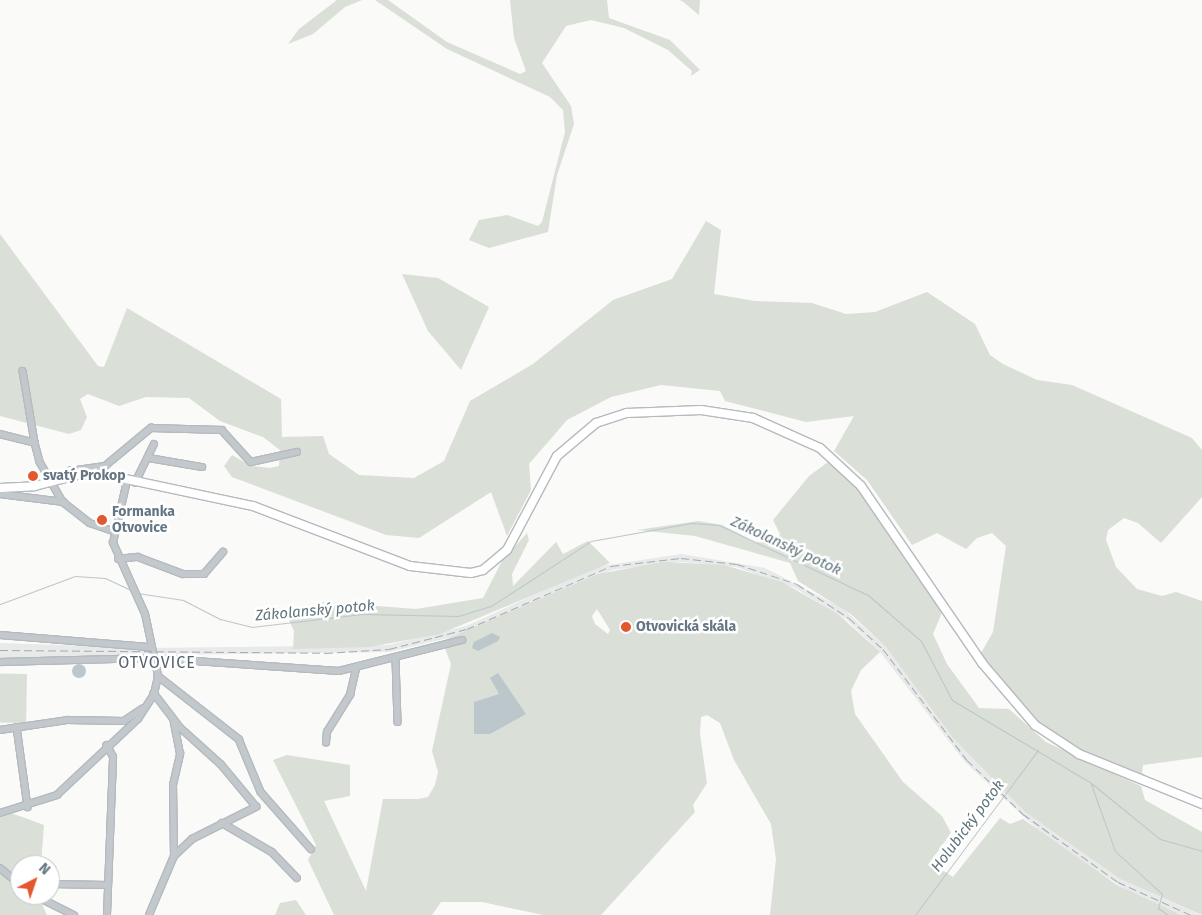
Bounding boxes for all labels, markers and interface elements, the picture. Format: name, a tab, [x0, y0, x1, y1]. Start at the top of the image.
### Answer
place label: svatý Prokop	[43, 468, 126, 484]
marker: svatý Prokop	[27, 470, 39, 482]
place label: Formanka Otvovice	[112, 504, 175, 536]
water label: Zákolanský potok	[728, 513, 844, 579]
marker: Formanka Otvovice	[96, 514, 108, 526]
water label: Zákolanský potok	[255, 597, 375, 625]
place label: Otvovická skála	[636, 619, 736, 635]
marker: Otvovická skála	[620, 621, 632, 633]
district label: OTVOVICE	[117, 653, 197, 673]
water label: Holubický potok	[928, 777, 1008, 875]
north arrow	[10, 855, 60, 905]
text: N	[35, 860, 54, 879]

